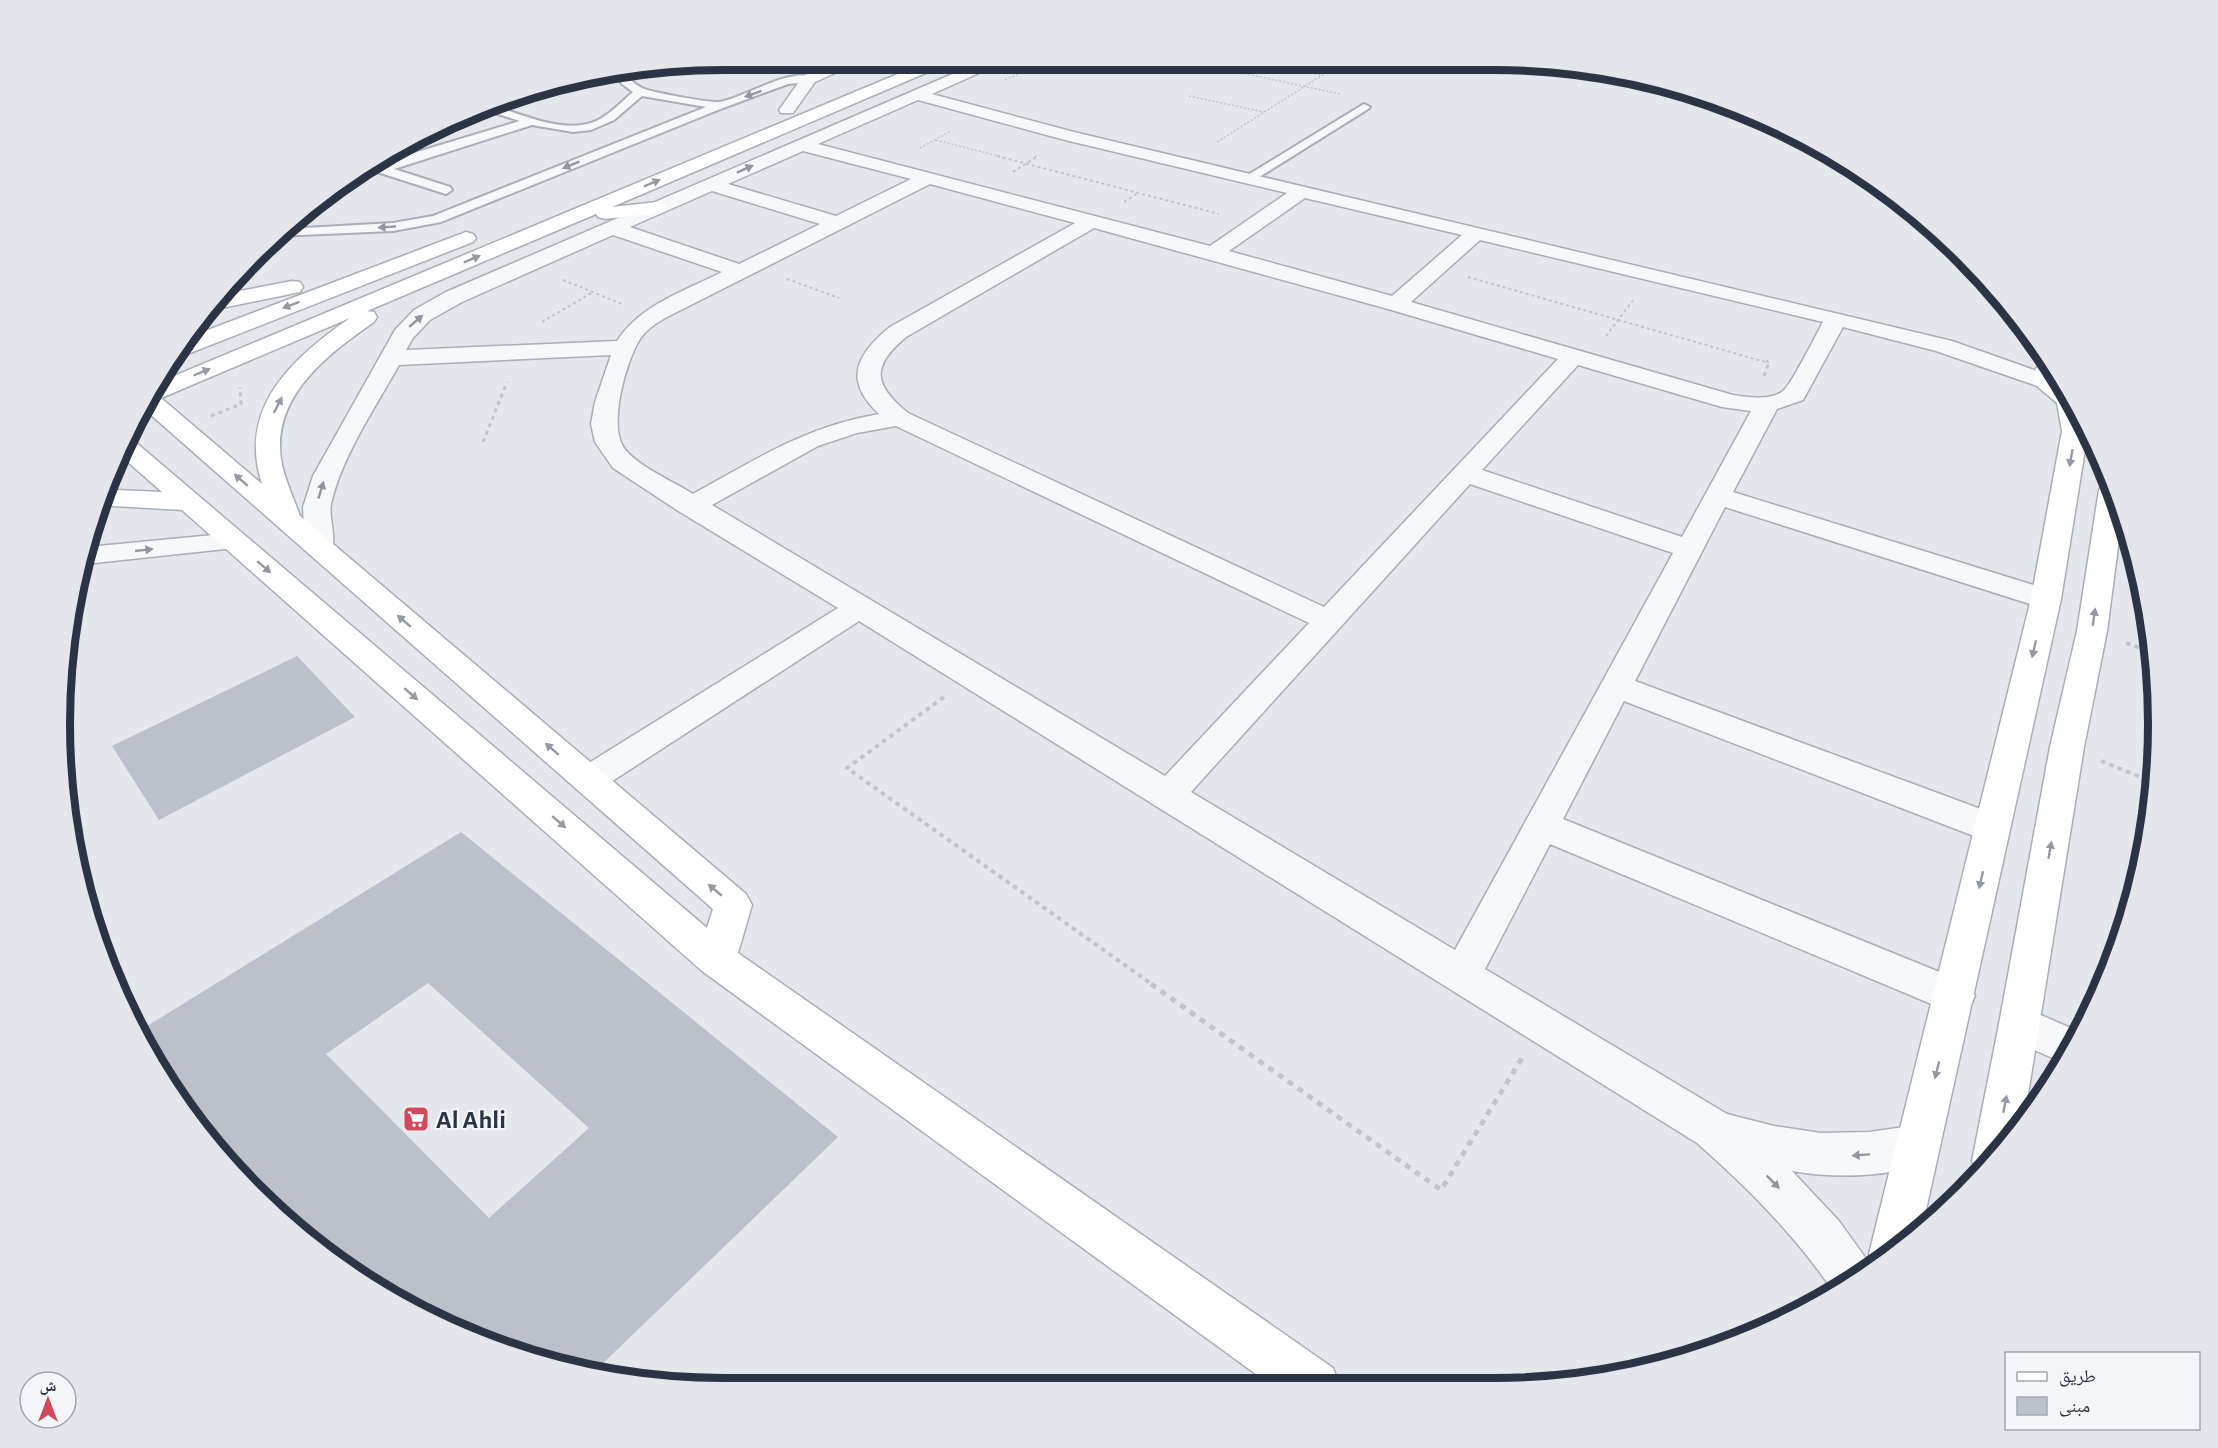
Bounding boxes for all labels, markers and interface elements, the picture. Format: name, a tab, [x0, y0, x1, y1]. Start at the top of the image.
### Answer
one-way arrow	[743, 89, 761, 99]
one-way arrow	[562, 161, 580, 170]
one-way arrow	[737, 165, 754, 174]
one-way arrow	[643, 178, 661, 188]
one-way arrow	[378, 223, 397, 232]
one-way arrow	[463, 254, 481, 263]
one-way arrow	[282, 301, 300, 311]
one-way arrow	[409, 314, 424, 328]
one-way arrow	[193, 368, 210, 377]
one-way arrow	[273, 396, 283, 413]
one-way arrow	[2066, 448, 2075, 467]
one-way arrow	[234, 474, 249, 487]
one-way arrow	[317, 481, 327, 499]
one-way arrow	[135, 545, 154, 555]
one-way arrow	[256, 560, 272, 573]
one-way arrow	[2089, 608, 2098, 627]
one-way arrow	[396, 615, 412, 628]
one-way arrow	[2029, 640, 2038, 659]
one-way arrow	[403, 688, 419, 701]
one-way arrow	[544, 742, 560, 755]
one-way arrow	[551, 815, 566, 829]
one-way arrow	[2045, 840, 2054, 859]
one-way arrow	[1975, 871, 1985, 889]
one-way arrow	[708, 884, 723, 897]
one-way arrow	[1931, 1061, 1941, 1079]
one-way arrow	[2001, 1094, 2010, 1113]
supermarket icon: Al Ahli	[401, 1104, 431, 1134]
place label: Al Ahli	[436, 1107, 506, 1133]
one-way arrow	[1851, 1150, 1870, 1160]
one-way arrow	[1765, 1174, 1779, 1188]
legend	[2005, 1352, 2200, 1430]
text: طريق	[2059, 1368, 2096, 1387]
north arrow	[18, 1370, 78, 1430]
text: ش	[40, 1378, 57, 1395]
text: مبنى	[2059, 1398, 2090, 1417]

